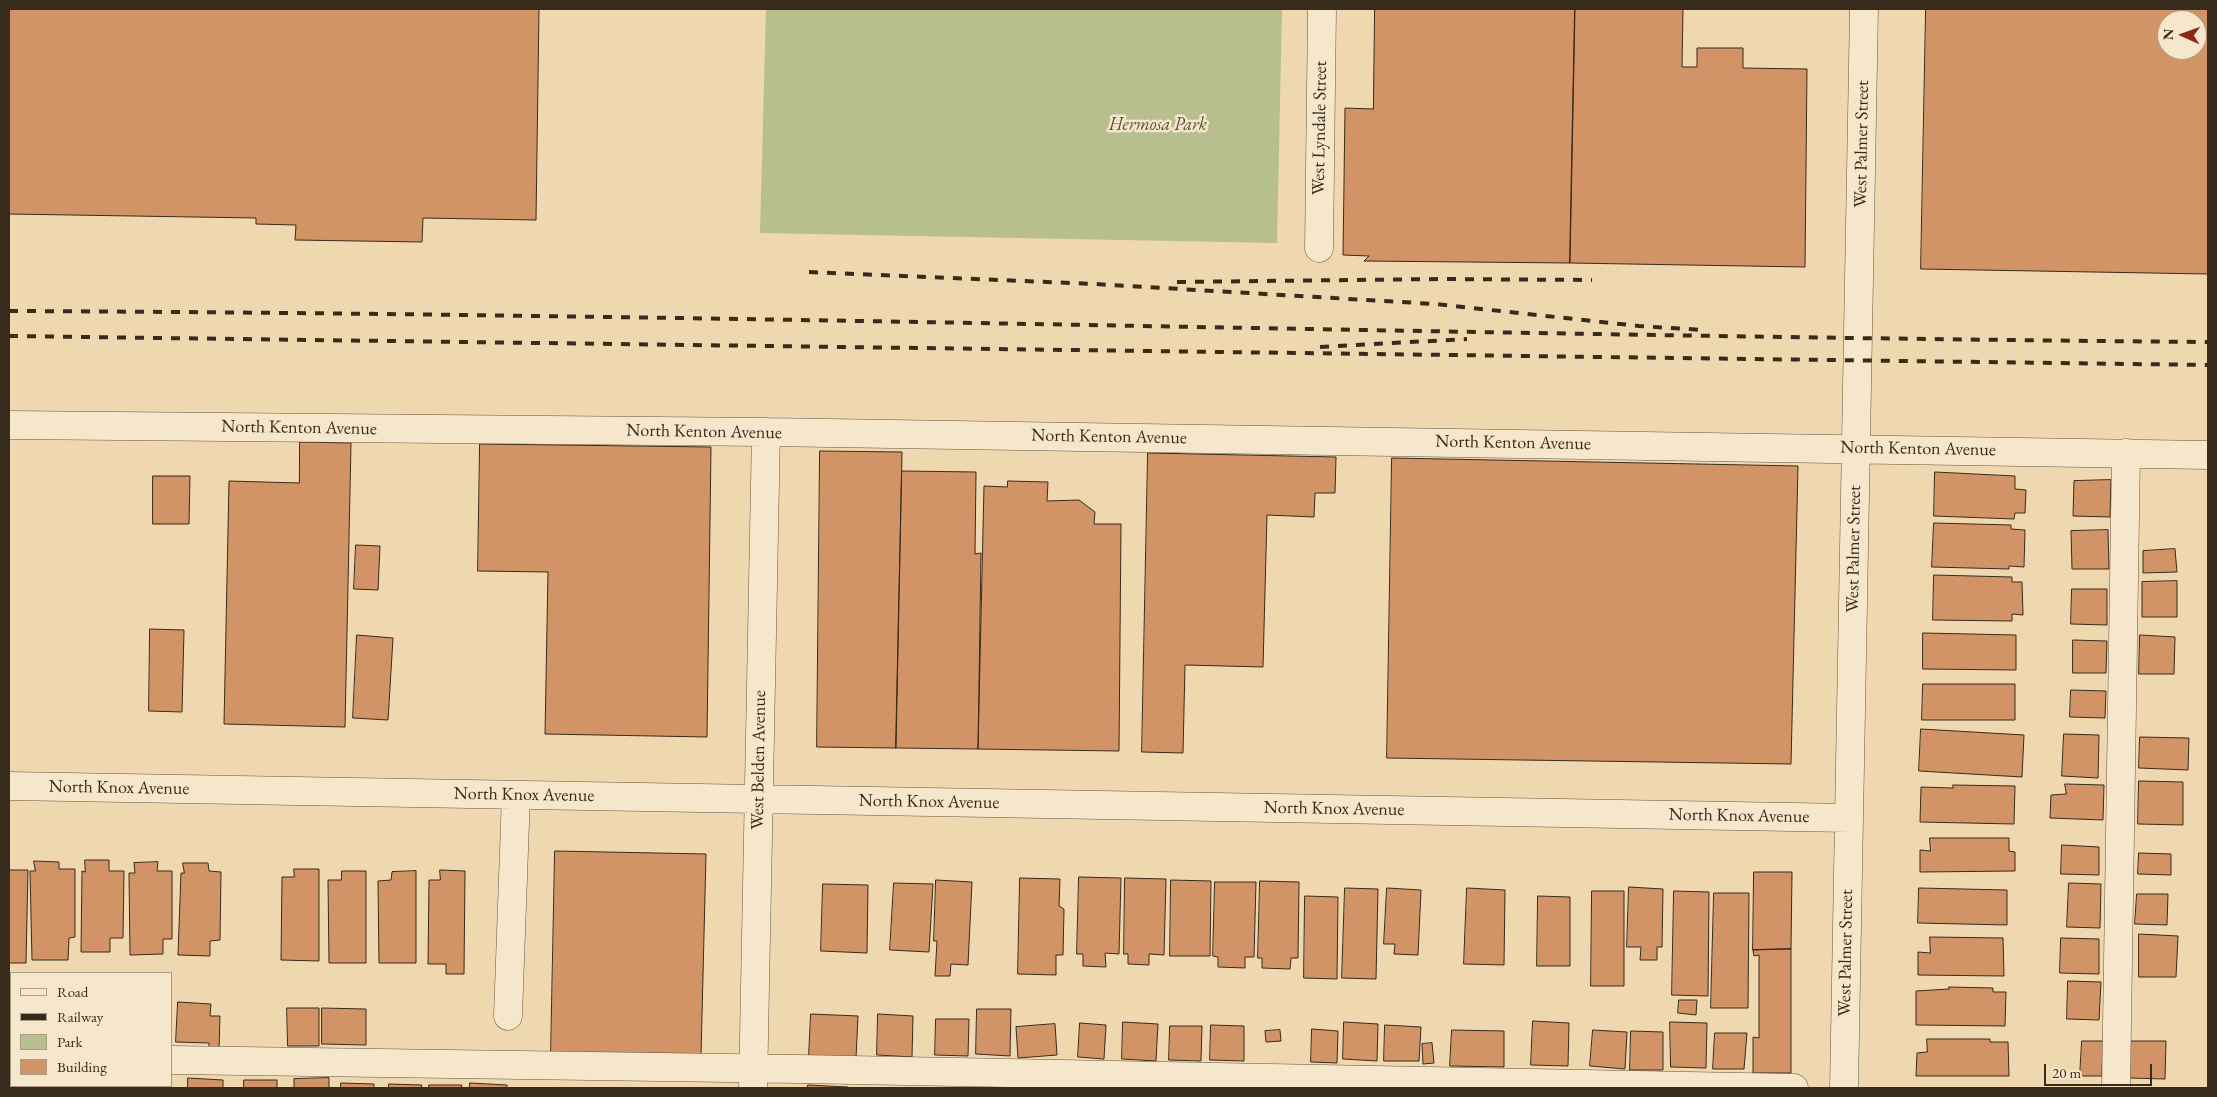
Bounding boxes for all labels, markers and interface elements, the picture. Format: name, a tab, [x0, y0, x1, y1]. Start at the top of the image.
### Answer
north arrow	[2157, 10, 2207, 60]
text: N	[2159, 29, 2177, 40]
street label: West Lyndale Street	[1308, 61, 1332, 195]
street label: West Palmer Street	[1850, 80, 1874, 208]
park label: Hermosa Park	[1109, 114, 1207, 136]
street label: North Kenton Avenue	[221, 416, 377, 440]
street label: North Kenton Avenue	[626, 420, 782, 444]
street label: North Kenton Avenue	[1031, 425, 1187, 449]
street label: North Kenton Avenue	[1435, 431, 1591, 455]
street label: North Kenton Avenue	[1840, 437, 1996, 461]
street label: West Palmer Street	[1842, 485, 1866, 613]
street label: West Belden Avenue	[747, 690, 771, 830]
street label: North Knox Avenue	[48, 776, 190, 800]
street label: North Knox Avenue	[453, 783, 595, 807]
street label: North Knox Avenue	[858, 790, 1000, 814]
street label: North Knox Avenue	[1263, 797, 1405, 821]
street label: North Knox Avenue	[1668, 804, 1810, 828]
street label: West Palmer Street	[1834, 889, 1858, 1017]
legend	[10, 972, 172, 1087]
text: Road	[57, 982, 88, 1001]
text: Railway	[57, 1007, 103, 1026]
text: Park	[57, 1032, 83, 1051]
scale bar	[2047, 1054, 2154, 1086]
text: Building	[57, 1057, 107, 1076]
text: 20 m	[2052, 1063, 2081, 1082]

